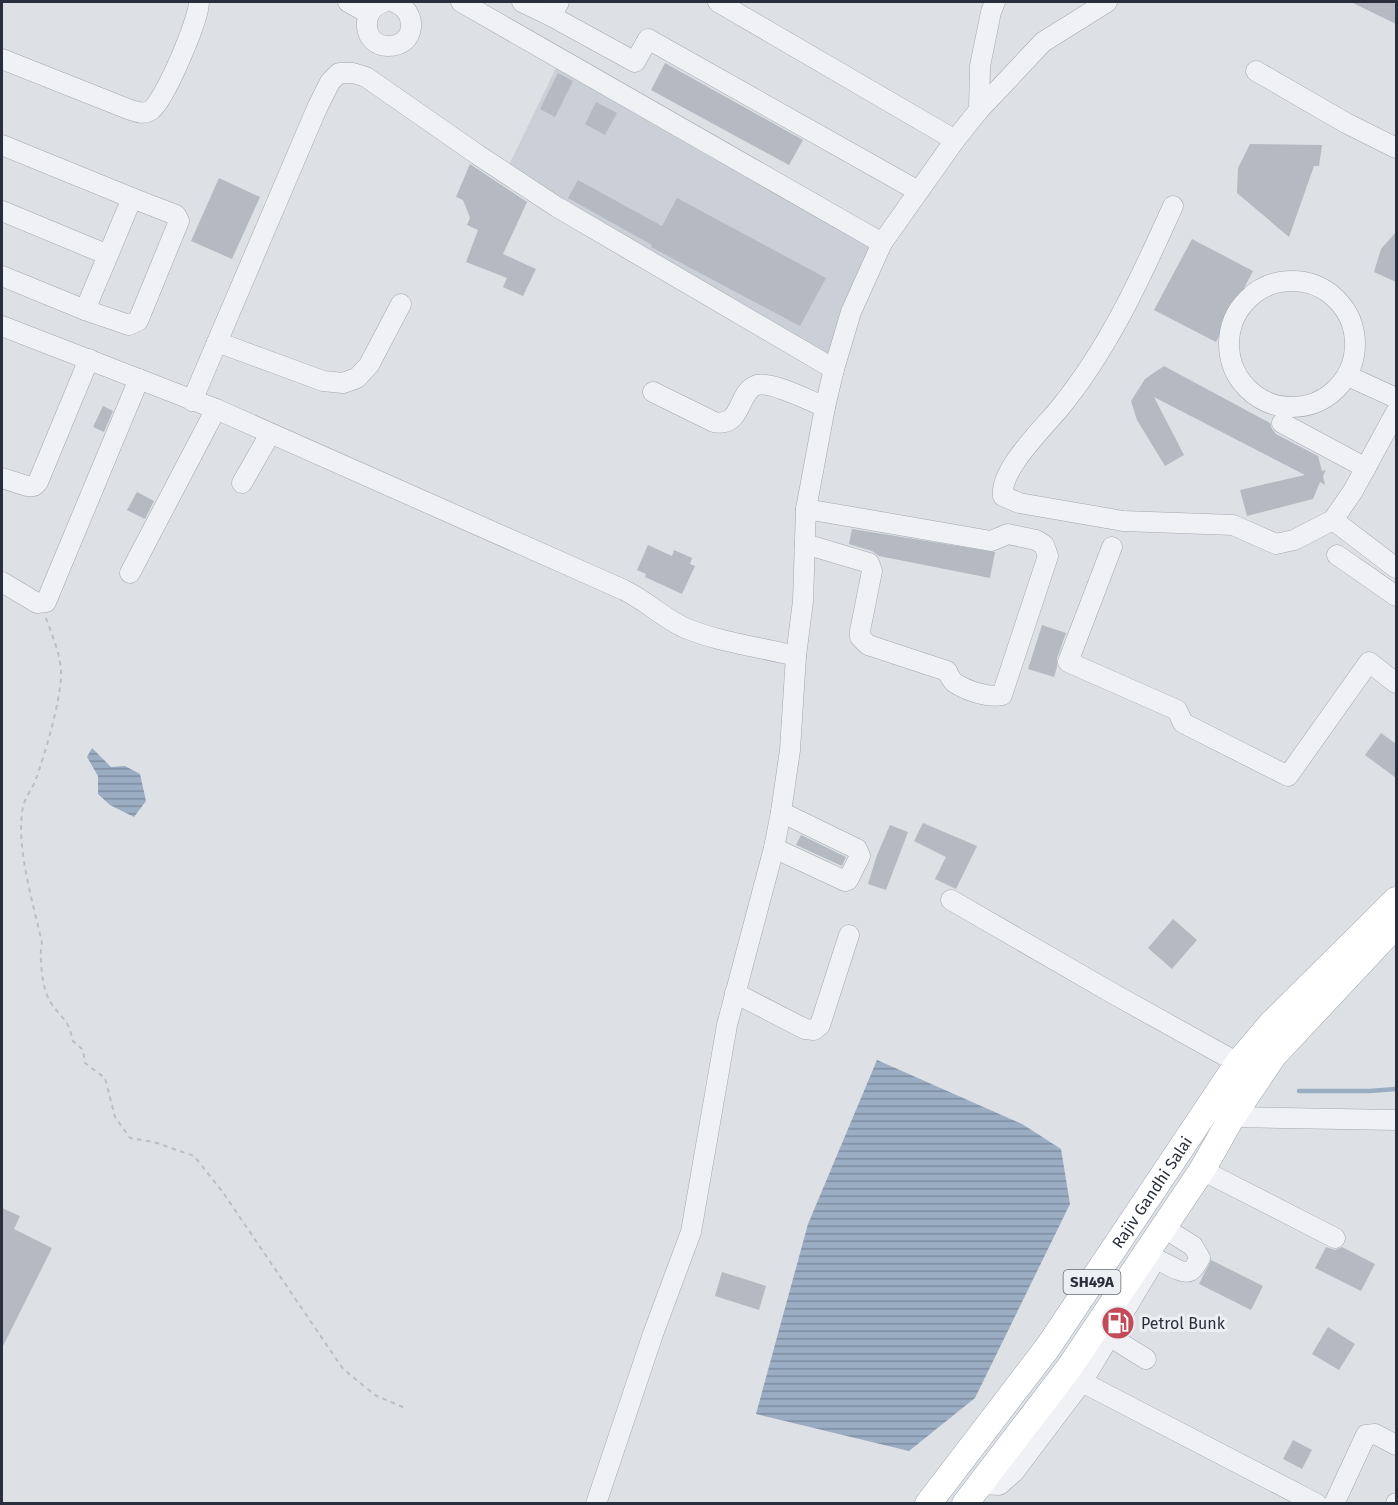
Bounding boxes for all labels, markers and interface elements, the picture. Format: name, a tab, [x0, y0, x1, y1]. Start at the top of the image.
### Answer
street label: Rajiv Gandhi Salai	[1108, 1133, 1196, 1252]
road number: SH49A	[1064, 1270, 1120, 1294]
fuel station icon: Petrol Bunk	[1100, 1305, 1136, 1341]
place label: Petrol Bunk	[1141, 1314, 1226, 1333]

